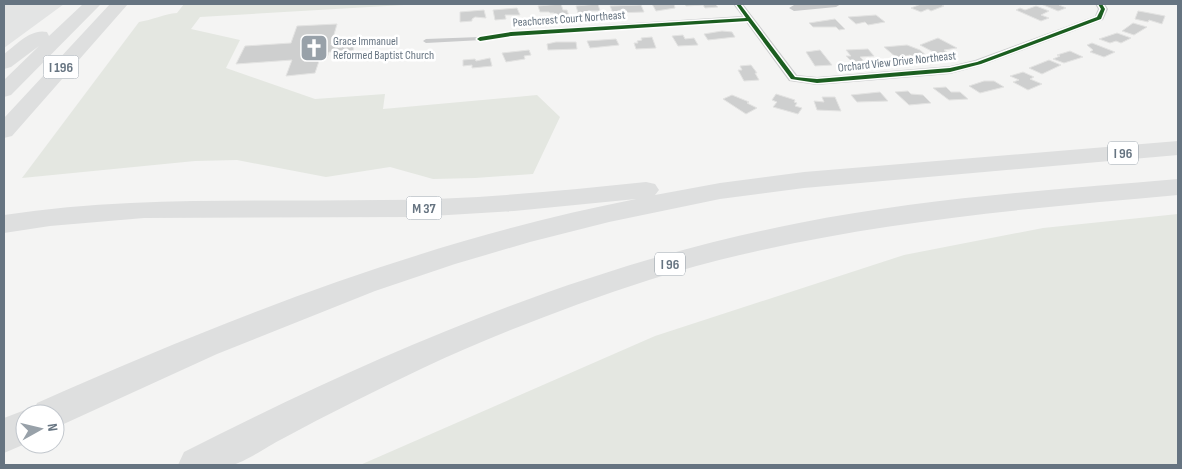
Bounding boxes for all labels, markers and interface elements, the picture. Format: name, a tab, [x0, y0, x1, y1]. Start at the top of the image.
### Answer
street label: Peachcrest Court Northeast	[512, 8, 626, 30]
church icon: Grace Immanuel Reformed Baptist Church	[299, 33, 329, 63]
place label: Grace Immanuel Reformed Baptist Church	[333, 34, 434, 63]
street label: Orchard View Drive Northeast	[837, 48, 957, 76]
road number: I 196	[44, 56, 78, 78]
road number: I 96	[1108, 142, 1138, 164]
road number: M 37	[406, 197, 442, 220]
road number: I 96	[655, 252, 685, 276]
north arrow	[15, 404, 65, 454]
text: N	[43, 422, 61, 432]

